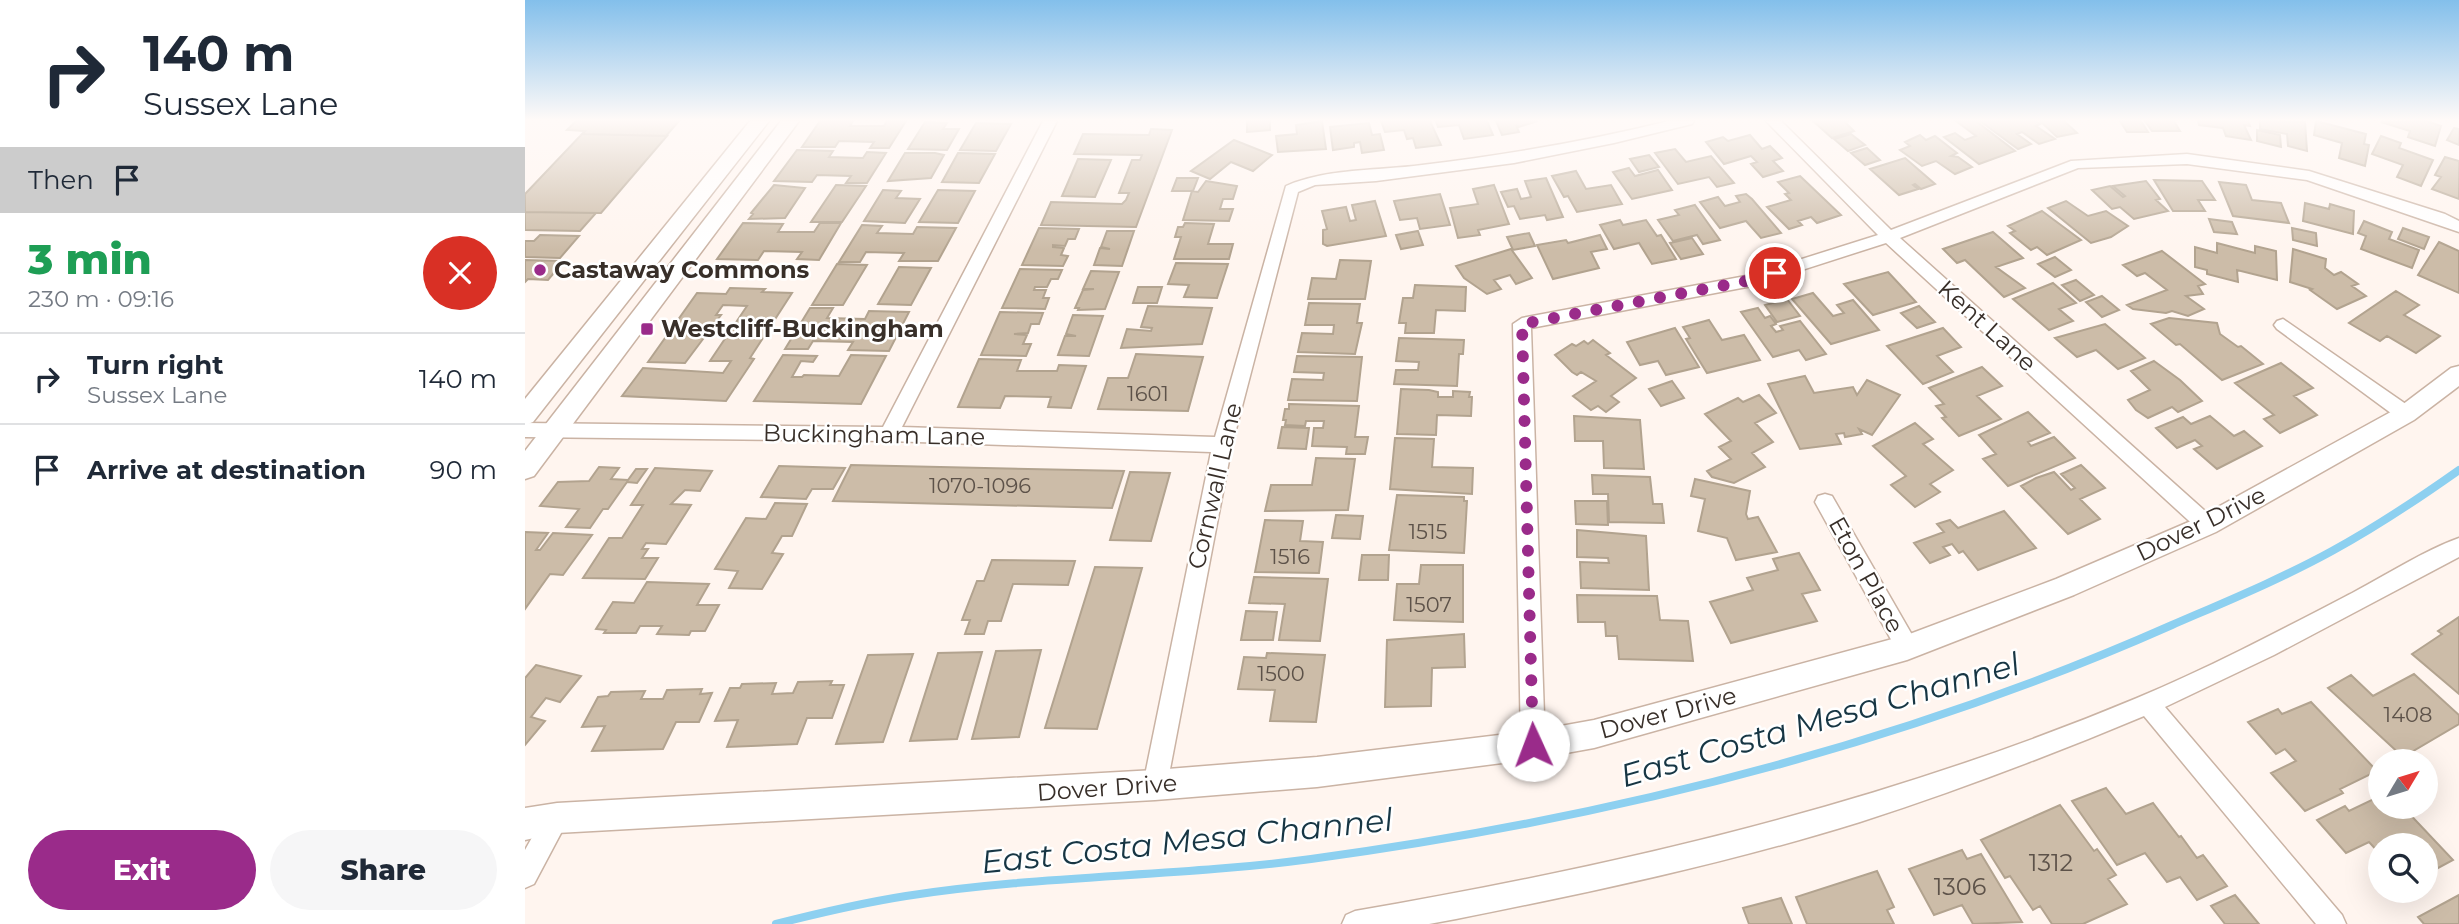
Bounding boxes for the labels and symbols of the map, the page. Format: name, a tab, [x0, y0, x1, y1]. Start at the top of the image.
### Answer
pin	[1745, 243, 1805, 303]
place label: Castaway Commons	[554, 255, 810, 284]
marker: Castaway Commons	[532, 262, 548, 278]
street label: Kent Lane	[1932, 274, 2042, 377]
place label: Westcliff-Buckingham	[661, 314, 944, 343]
marker: Westcliff-Buckingham	[639, 321, 655, 337]
house number: 1601	[1127, 381, 1169, 406]
street label: Cornwall Lane	[1181, 400, 1248, 572]
street label: Buckingham Lane	[763, 418, 985, 451]
house number: 1070-1096	[929, 473, 1031, 498]
street label: Dover Drive	[2131, 480, 2270, 567]
street label: Eton Place	[1823, 512, 1910, 638]
house number: 1515	[1409, 519, 1448, 544]
house number: 1516	[1270, 544, 1310, 569]
house number: 1507	[1406, 592, 1452, 617]
water label: East Costa Mesa Channel	[1616, 644, 2024, 795]
house number: 1500	[1257, 661, 1305, 686]
street label: Dover Drive	[1596, 680, 1739, 745]
house number: 1408	[2384, 702, 2432, 727]
position arrow	[1496, 708, 1570, 782]
north arrow	[2368, 749, 2438, 819]
street label: Dover Drive	[1036, 768, 1178, 807]
water label: East Costa Mesa Channel	[979, 799, 1395, 882]
house number: 1312	[2029, 848, 2073, 877]
house number: 1306	[1934, 872, 1986, 901]

